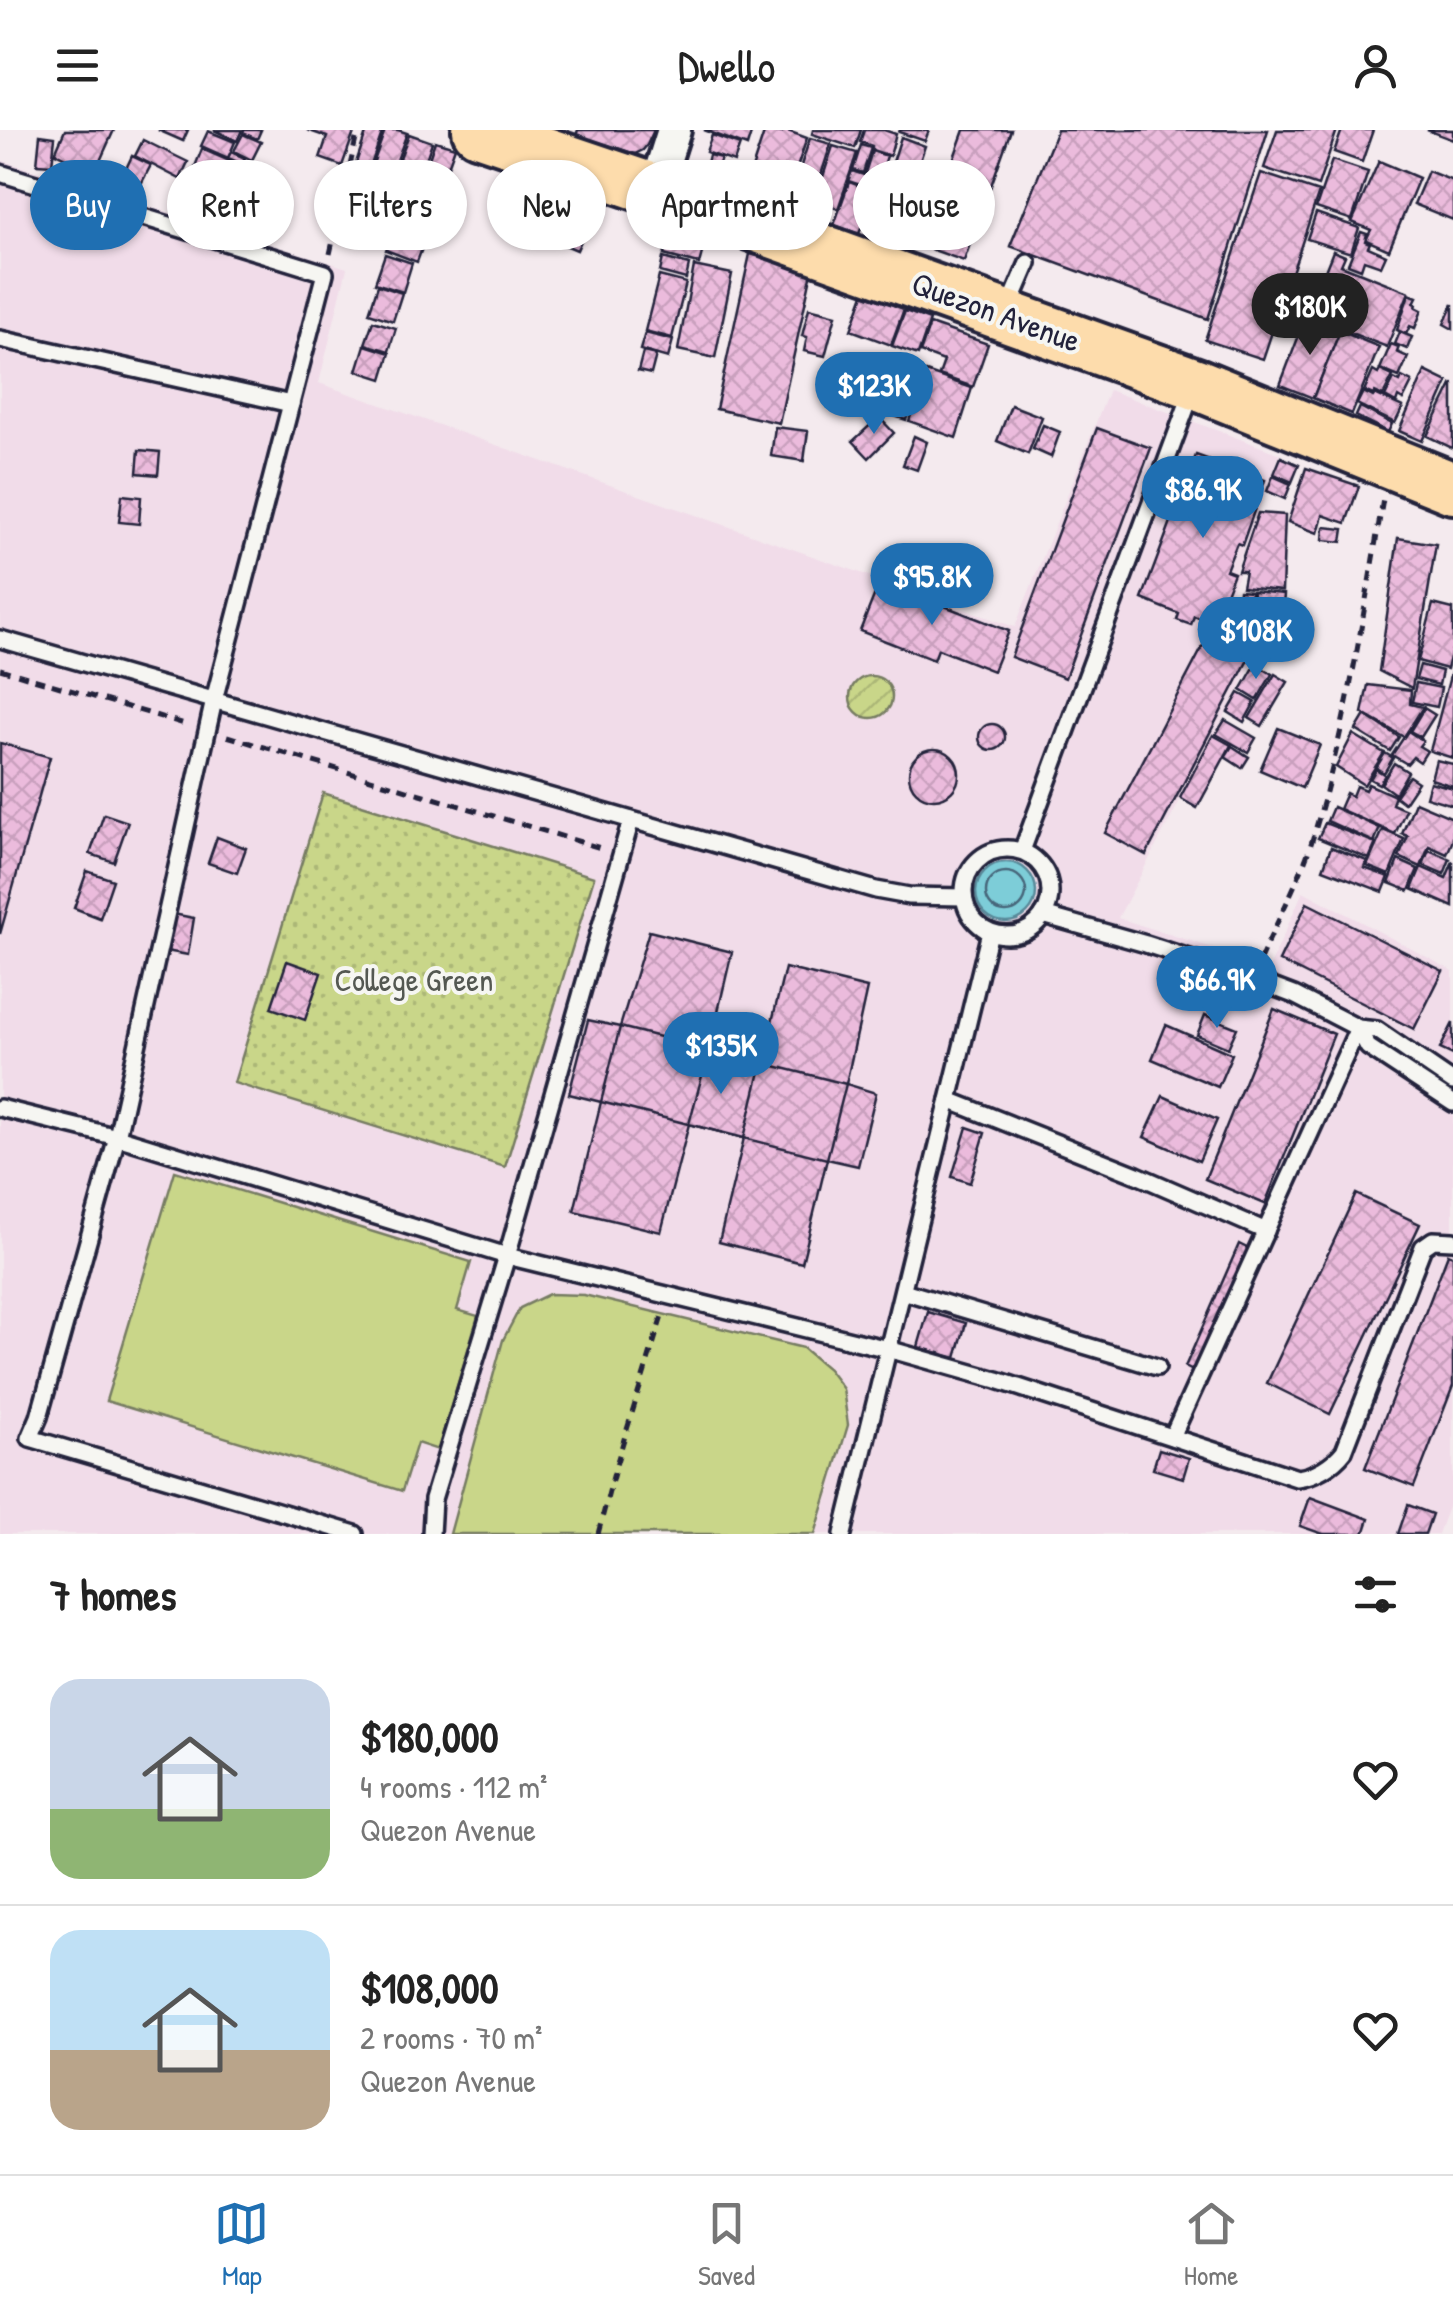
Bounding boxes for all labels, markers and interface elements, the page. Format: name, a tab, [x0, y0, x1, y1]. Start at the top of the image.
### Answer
text: Dwello	[678, 35, 775, 96]
icon: menu	[50, 38, 105, 93]
icon: person	[1348, 38, 1403, 93]
chip: Buy	[30, 160, 147, 250]
chip: Rent	[167, 160, 294, 250]
chip: Filters	[314, 160, 467, 250]
chip: New	[487, 160, 606, 250]
chip: Apartment	[626, 160, 833, 250]
chip: House	[853, 160, 995, 250]
street label: Quezon Avenue	[906, 261, 1086, 362]
pin: $180K	[1240, 273, 1380, 358]
text: $180K	[1274, 284, 1346, 327]
pin: $123K	[804, 352, 944, 437]
text: $123K	[837, 363, 911, 406]
pin: $86.9K	[1122, 456, 1284, 541]
text: $86.9K	[1164, 467, 1242, 510]
pin: $95.8K	[851, 543, 1013, 628]
text: $95.8K	[893, 554, 971, 597]
pin: $108K	[1186, 597, 1326, 682]
text: $108K	[1220, 608, 1292, 651]
pin: $66.9K	[1136, 946, 1298, 1031]
text: $66.9K	[1178, 957, 1256, 1000]
park label: College Green	[335, 958, 493, 1001]
pin: $135K	[651, 1012, 791, 1097]
text: $135K	[685, 1023, 757, 1066]
text: 7 homes	[50, 1566, 176, 1623]
icon: filters	[1348, 1567, 1403, 1622]
text: $180,000	[360, 1708, 498, 1765]
icon: home	[130, 1719, 250, 1839]
icon: heart	[1348, 1752, 1403, 1807]
text: 4 rooms · 112 m²	[360, 1765, 547, 1808]
text: Quezon Avenue	[360, 1808, 536, 1851]
text: $108,000	[360, 1959, 498, 2016]
icon: home	[130, 1970, 250, 2090]
icon: heart	[1348, 2003, 1403, 2058]
text: 2 rooms · 70 m²	[360, 2016, 542, 2059]
text: Quezon Avenue	[360, 2059, 536, 2102]
tab: Map	[214, 2196, 269, 2294]
tab: Saved	[698, 2196, 755, 2294]
tab: Home	[1184, 2196, 1239, 2294]

